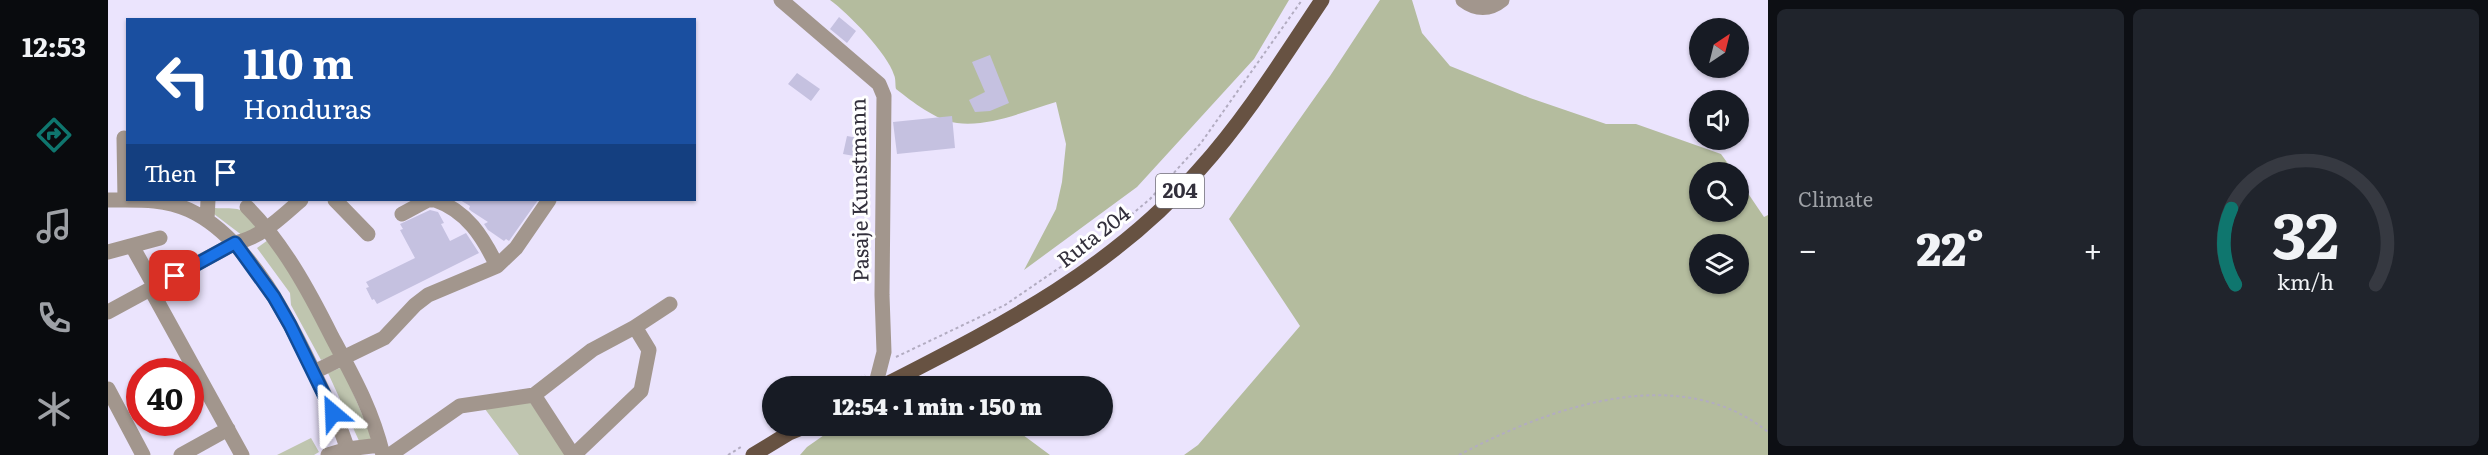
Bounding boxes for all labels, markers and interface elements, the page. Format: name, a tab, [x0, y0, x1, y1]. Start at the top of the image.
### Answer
north arrow	[1689, 18, 1749, 78]
map controls	[1689, 18, 1749, 294]
text: 12:53	[22, 25, 86, 65]
text: 110 m	[243, 30, 354, 92]
icon: left	[144, 42, 222, 120]
text: Honduras	[243, 87, 371, 127]
button: sound	[1689, 90, 1749, 150]
street label: Pasaje Kunstmann	[840, 98, 875, 282]
icon: directions	[33, 114, 75, 156]
text: Then	[144, 156, 197, 189]
icon: arrive	[209, 156, 242, 189]
button: search	[1689, 162, 1749, 222]
road number: 204	[1156, 174, 1204, 208]
text: Climate	[1798, 183, 1873, 213]
text: 32	[2272, 186, 2339, 278]
street label: Ruta 204	[1049, 196, 1136, 273]
icon: music	[33, 205, 75, 247]
text: 22°	[1916, 213, 1984, 280]
text: −	[1798, 223, 1817, 272]
text: +	[2083, 223, 2102, 272]
button: layers	[1689, 234, 1749, 294]
pin	[149, 250, 200, 301]
icon: arrive	[158, 259, 191, 292]
text: km/h	[2277, 265, 2334, 297]
icon: phone	[33, 297, 75, 339]
speed limit sign: 40	[126, 358, 204, 436]
position arrow	[301, 381, 365, 445]
icon: climate	[33, 388, 75, 430]
text: 12:54 · 1 min · 150 m	[833, 389, 1042, 422]

